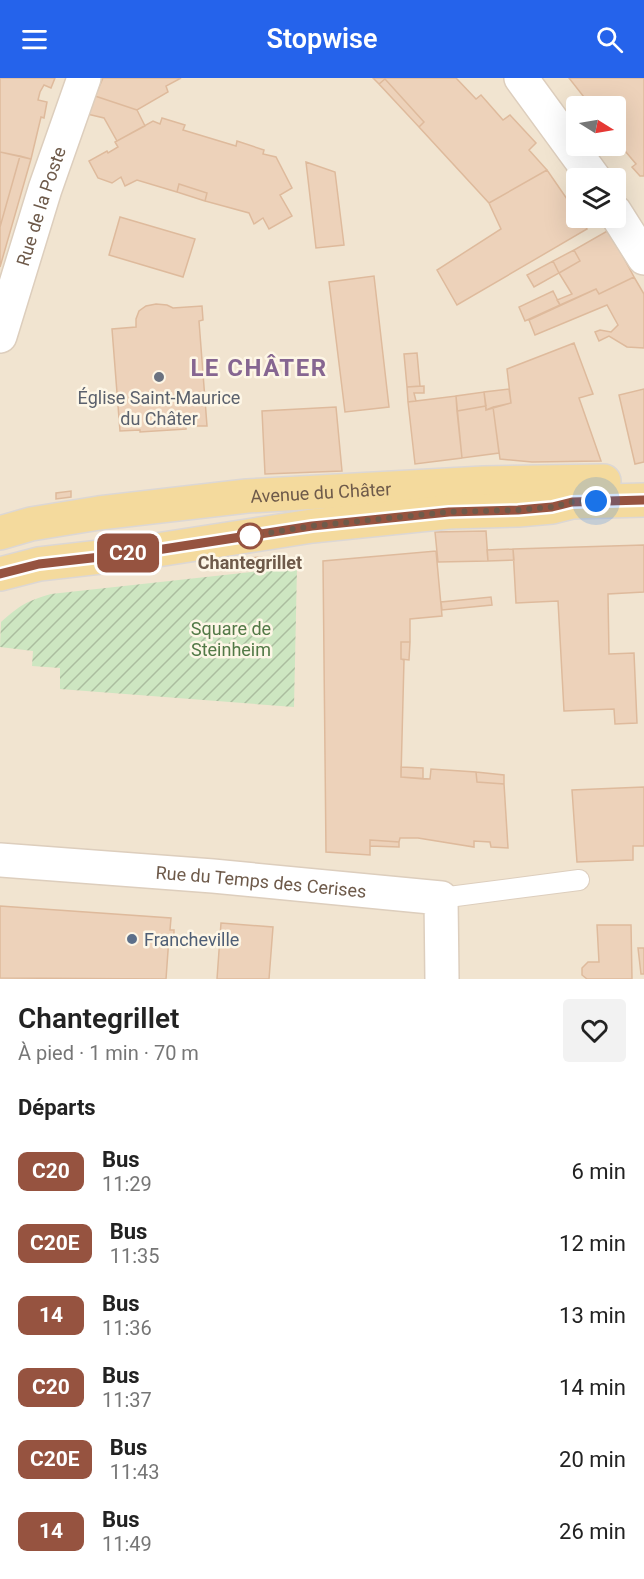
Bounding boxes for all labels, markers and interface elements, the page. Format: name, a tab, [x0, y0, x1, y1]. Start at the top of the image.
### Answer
icon: menu	[18, 23, 51, 56]
text: Stopwise	[266, 23, 378, 55]
icon: search	[593, 23, 626, 56]
north arrow	[566, 96, 626, 156]
map controls	[566, 96, 626, 228]
street label: Rue de la Poste	[12, 144, 70, 268]
button: layers	[566, 168, 626, 228]
district label: LE CHÂTER	[190, 354, 328, 382]
marker: Église Saint-Maurice du Châter	[152, 370, 166, 384]
place label: Église Saint-Maurice du Châter	[78, 387, 240, 429]
street label: Avenue du Châter	[250, 478, 392, 506]
your location	[581, 486, 611, 516]
marker: Chantegrillet	[237, 523, 263, 549]
line badge: C20	[94, 534, 162, 572]
text: C20	[109, 541, 147, 565]
place label: Chantegrillet	[198, 552, 302, 573]
park label: Square de Steinheim	[191, 618, 271, 660]
street label: Rue du Temps des Cerises	[155, 861, 368, 901]
place label: Francheville	[144, 929, 239, 950]
marker: Francheville	[125, 932, 139, 946]
button: heart	[563, 999, 626, 1062]
text: Chantegrillet	[18, 1002, 179, 1035]
text: À pied · 1 min · 70 m	[18, 1041, 199, 1065]
text: Départs	[18, 1095, 96, 1120]
text: Bus	[102, 1147, 140, 1172]
text: C20	[32, 1159, 70, 1183]
text: 6 min	[571, 1159, 626, 1184]
text: 11:29	[102, 1172, 152, 1196]
text: Bus	[110, 1219, 147, 1244]
text: C20E	[30, 1231, 80, 1255]
text: 12 min	[559, 1231, 626, 1256]
text: 11:35	[110, 1244, 159, 1268]
text: Bus	[102, 1291, 140, 1316]
text: 14	[39, 1303, 63, 1327]
text: 13 min	[559, 1303, 626, 1328]
text: 11:36	[102, 1316, 152, 1340]
text: Bus	[102, 1363, 140, 1388]
text: C20	[32, 1375, 70, 1399]
text: 14 min	[559, 1375, 626, 1400]
text: 11:37	[102, 1388, 152, 1412]
text: Bus	[110, 1435, 147, 1460]
text: C20E	[30, 1447, 80, 1471]
text: 20 min	[559, 1447, 626, 1472]
text: 11:43	[110, 1460, 159, 1484]
text: Bus	[102, 1507, 140, 1532]
text: 14	[39, 1519, 63, 1543]
text: 26 min	[559, 1519, 626, 1544]
text: 11:49	[102, 1532, 152, 1556]

